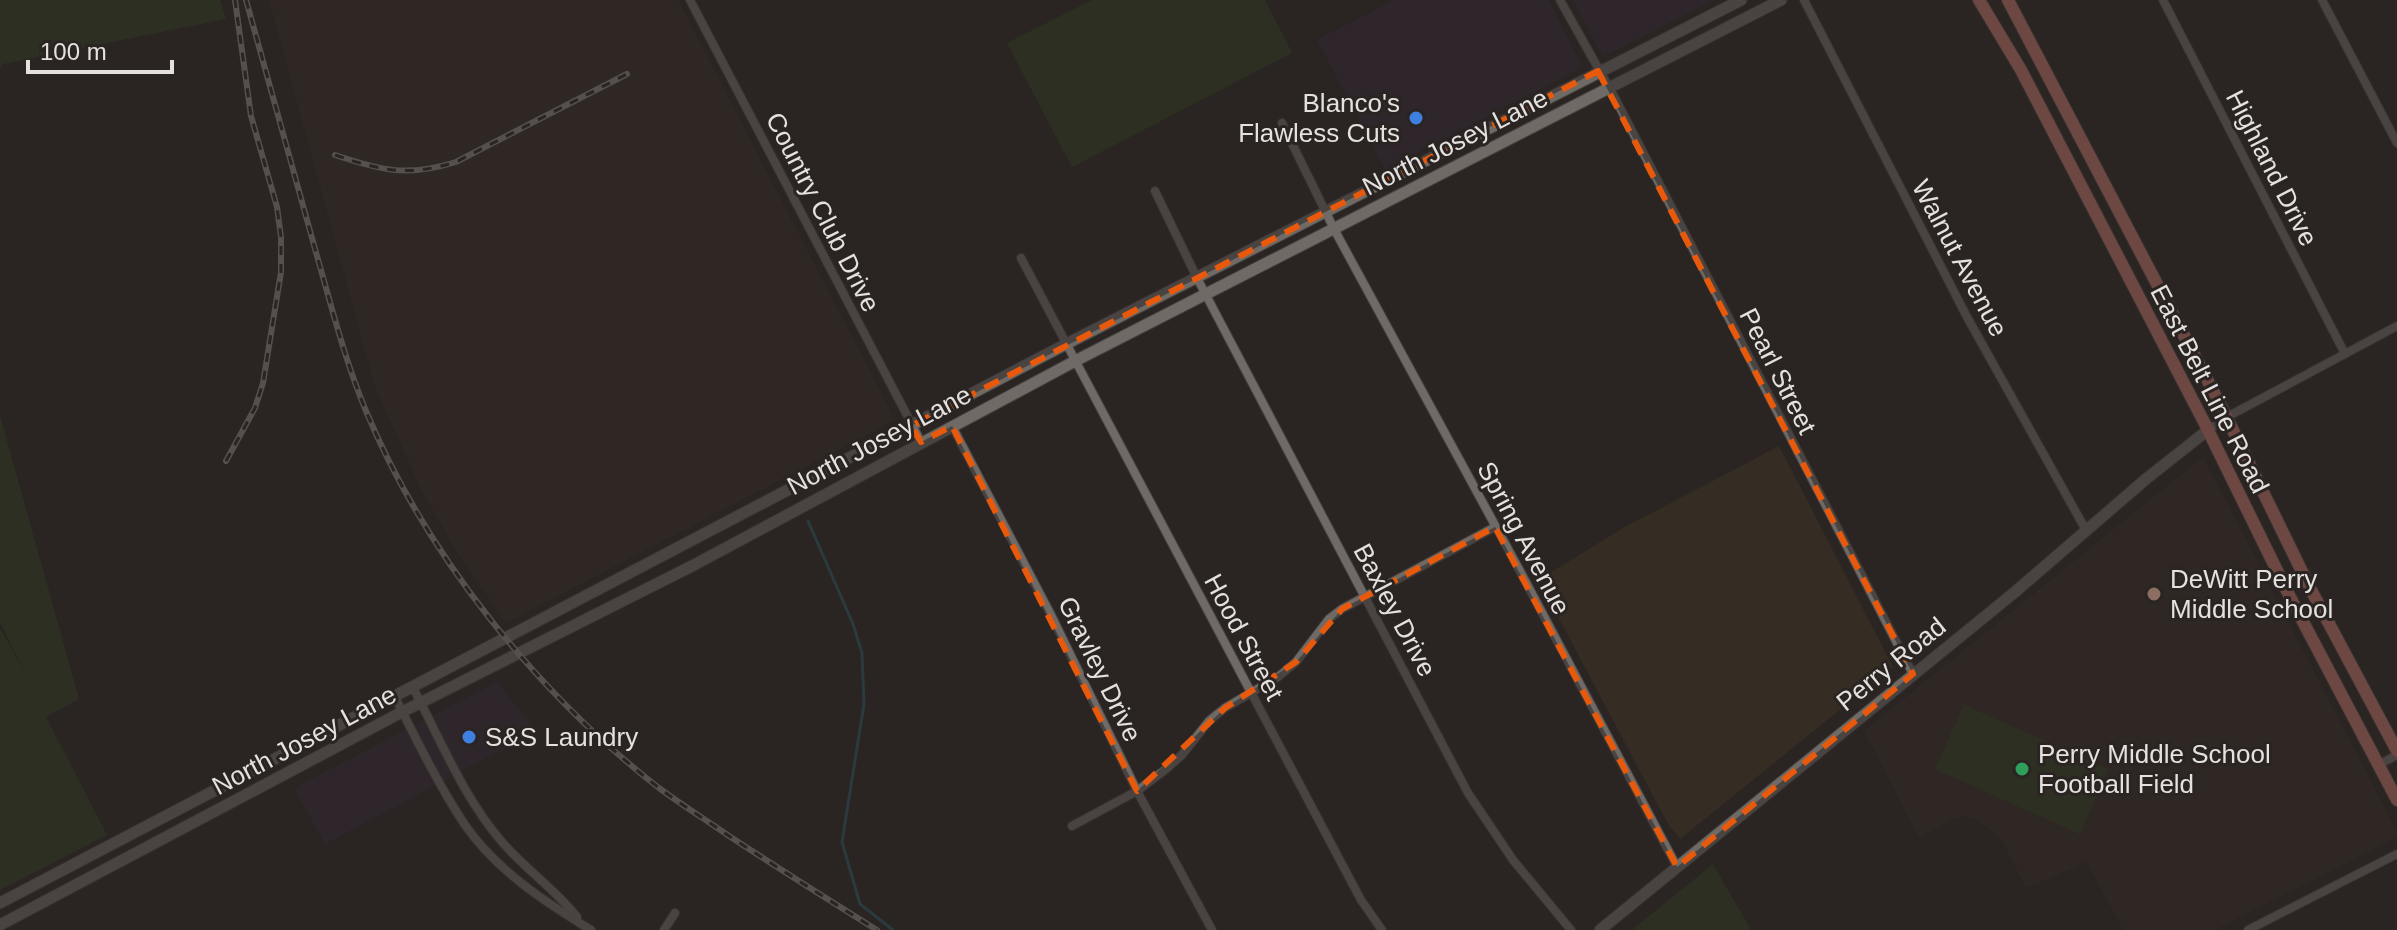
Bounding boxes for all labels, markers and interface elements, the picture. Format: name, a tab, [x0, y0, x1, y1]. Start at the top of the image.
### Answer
scale bar	[28, 24, 172, 74]
text: 100 m	[40, 38, 107, 65]
street label: North Josey Lane	[1357, 82, 1553, 202]
street label: Highland Drive	[2220, 85, 2324, 251]
place label: Blanco's Flawless Cuts	[1238, 88, 1400, 148]
street label: Country Club Drive	[760, 107, 886, 317]
marker: Blanco's Flawless Cuts	[1407, 109, 1425, 127]
street label: Walnut Avenue	[1906, 174, 2014, 342]
street label: East Belt Line Road	[2144, 280, 2276, 498]
street label: Pearl Street	[1733, 303, 1823, 440]
street label: North Josey Lane	[782, 379, 976, 501]
street label: Spring Avenue	[1471, 456, 1577, 620]
street label: Baxley Drive	[1347, 539, 1443, 681]
place label: DeWitt Perry Middle School	[2170, 564, 2333, 624]
street label: Hood Street	[1198, 569, 1290, 706]
marker: DeWitt Perry Middle School	[2145, 585, 2163, 603]
street label: Gravley Drive	[1052, 592, 1148, 746]
street label: Perry Road	[1830, 611, 1952, 717]
street label: North Josey Lane	[207, 679, 401, 801]
place label: S&S Laundry	[485, 722, 638, 752]
marker: S&S Laundry	[460, 728, 478, 746]
place label: Perry Middle School Football Field	[2038, 739, 2271, 799]
marker: Perry Middle School Football Field	[2013, 760, 2031, 778]

